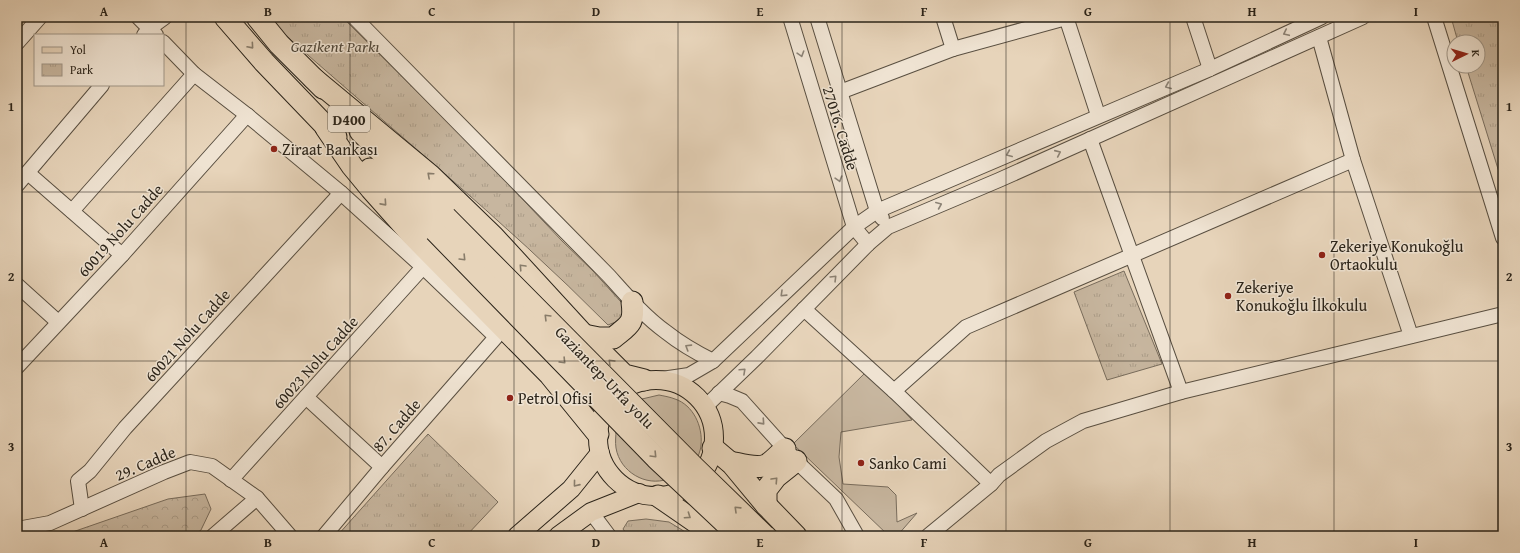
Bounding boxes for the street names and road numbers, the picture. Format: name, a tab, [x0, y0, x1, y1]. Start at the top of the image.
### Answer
street label: 27016. Cadde	[817, 83, 865, 173]
road number: D400	[328, 106, 370, 132]
street label: 60019 Nolu Cadde	[72, 178, 168, 282]
street label: 60021 Nolu Cadde	[139, 283, 235, 387]
street label: 60023 Nolu Cadde	[267, 310, 363, 414]
street label: Gaziantep-Urfa yolu	[550, 320, 661, 434]
street label: 87. Cadde	[366, 393, 426, 457]
street label: 29. Cadde	[111, 440, 179, 486]

